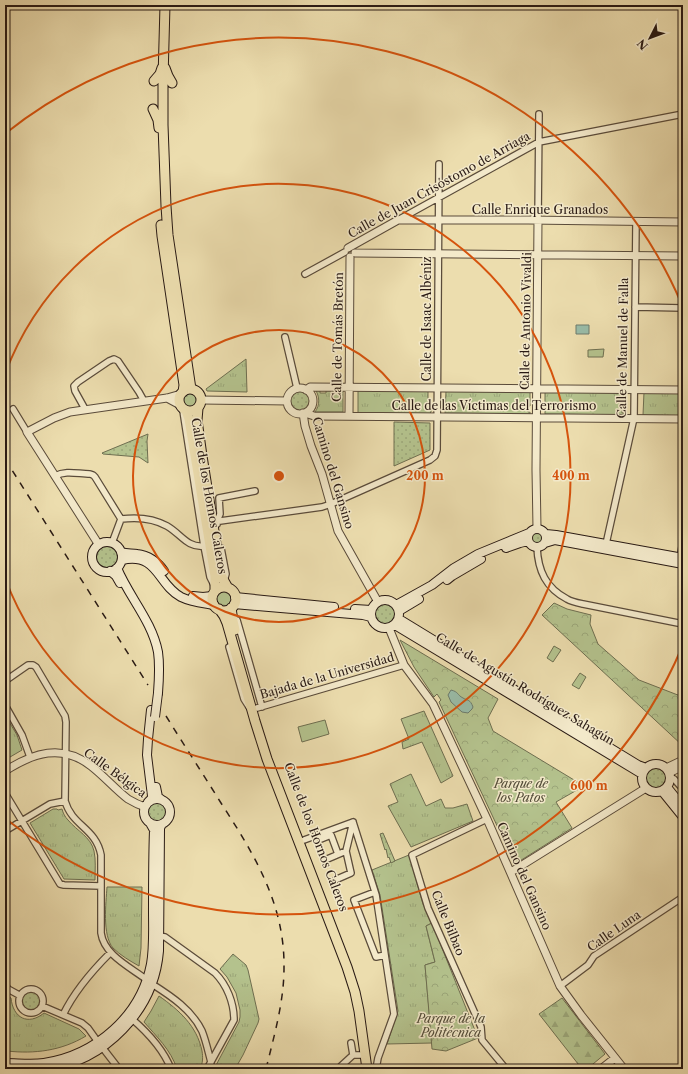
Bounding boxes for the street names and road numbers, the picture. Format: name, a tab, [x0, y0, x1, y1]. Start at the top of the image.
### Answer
street label: Calle de Juan Crisóstomo de Arriaga	[345, 128, 533, 241]
street label: Calle Enrique Granados	[472, 202, 608, 217]
street label: Calle de Antonio Vivaldi	[517, 252, 534, 390]
street label: Calle de Isaac Albéniz	[419, 257, 434, 381]
street label: Calle de Tomás Bretón	[329, 272, 346, 402]
street label: Calle de Manuel de Falla	[614, 277, 631, 419]
street label: Calle de las Víctimas del Terrorismo	[392, 398, 596, 413]
street label: Camino del Gansino	[309, 415, 358, 531]
street label: Calle de los Hornos Caleros	[188, 417, 231, 575]
street label: Calle de Agustín Rodríguez Sahagún	[433, 629, 618, 748]
street label: Bajada de la Universidad	[258, 649, 396, 702]
street label: Calle Bélgica	[81, 745, 150, 801]
street label: Calle de los Hornos Caleros	[281, 760, 352, 913]
street label: Camino del Gansino	[494, 820, 555, 932]
street label: Calle Bilbao	[429, 888, 468, 958]
street label: Calle Luna	[584, 906, 644, 954]

